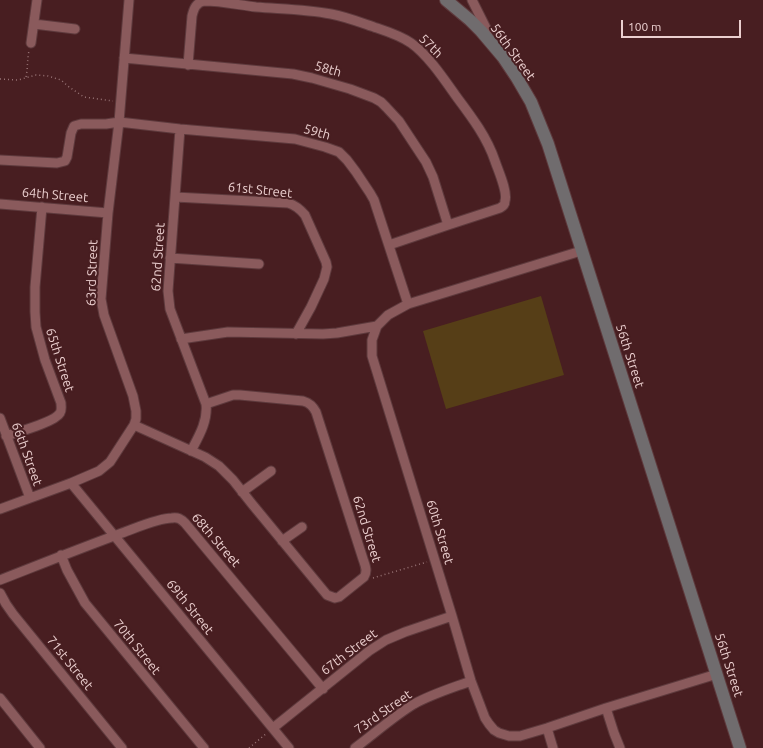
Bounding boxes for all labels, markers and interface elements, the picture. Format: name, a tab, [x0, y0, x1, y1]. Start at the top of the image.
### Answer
scale bar	[623, 12, 743, 38]
text: 100 m	[628, 20, 661, 33]
street label: 56th Street	[487, 21, 539, 83]
street label: 57th	[416, 31, 446, 61]
street label: 58th	[313, 58, 343, 80]
street label: 59th	[302, 121, 332, 143]
street label: 61st Street	[227, 179, 293, 201]
street label: 64th Street	[21, 184, 89, 206]
street label: 62nd Street	[148, 222, 168, 292]
street label: 63rd Street	[83, 240, 101, 306]
street label: 56th Street	[612, 322, 648, 390]
street label: 65th Street	[42, 326, 78, 394]
street label: 66th Street	[8, 420, 46, 488]
street label: 62nd Street	[349, 494, 385, 564]
street label: 60th Street	[423, 498, 457, 566]
street label: 68th Street	[188, 510, 244, 570]
street label: 69th Street	[163, 576, 217, 638]
street label: 70th Street	[110, 616, 164, 678]
street label: 67th Street	[318, 626, 380, 678]
street label: 56th Street	[711, 631, 747, 699]
street label: 71st Street	[44, 633, 96, 693]
street label: 73rd Street	[351, 687, 415, 737]

